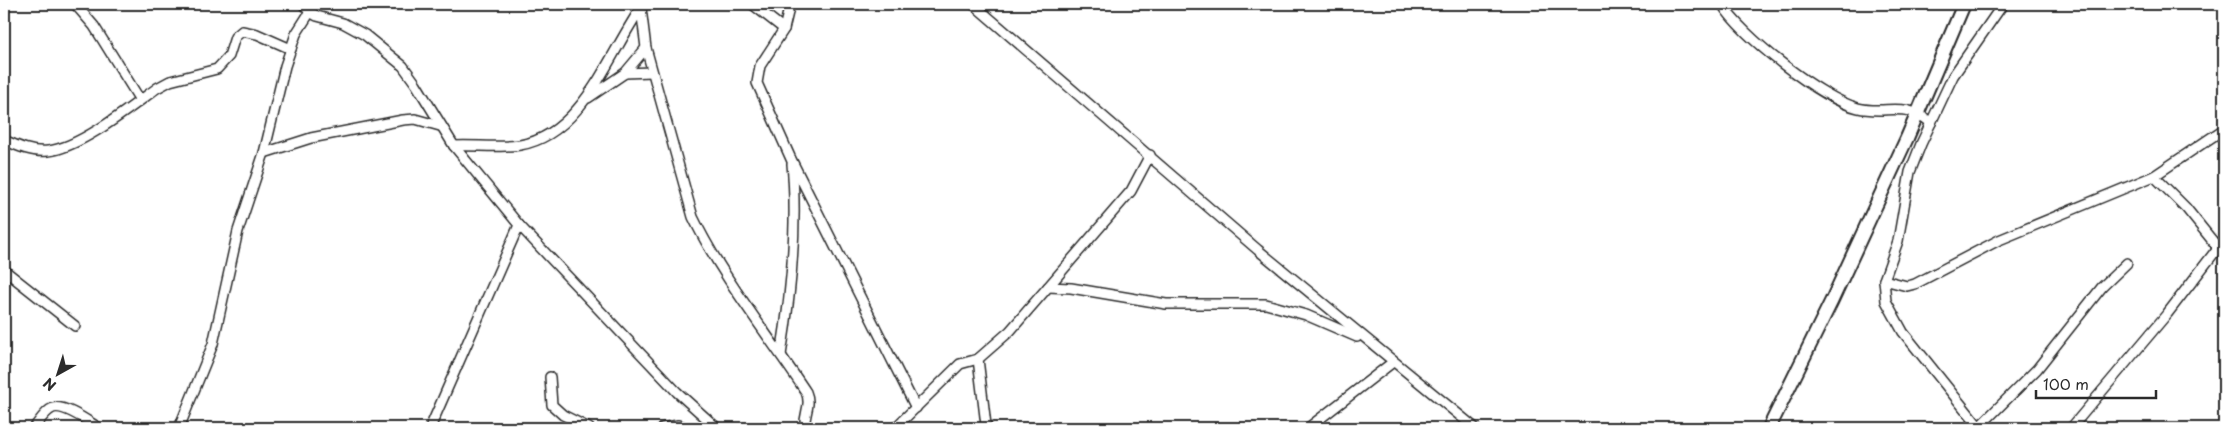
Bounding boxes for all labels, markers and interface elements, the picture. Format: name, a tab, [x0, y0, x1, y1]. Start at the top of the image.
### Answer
north arrow	[32, 350, 82, 400]
scale bar	[2036, 367, 2156, 399]
text: 100 m	[2043, 372, 2089, 395]
text: N	[39, 373, 60, 396]

